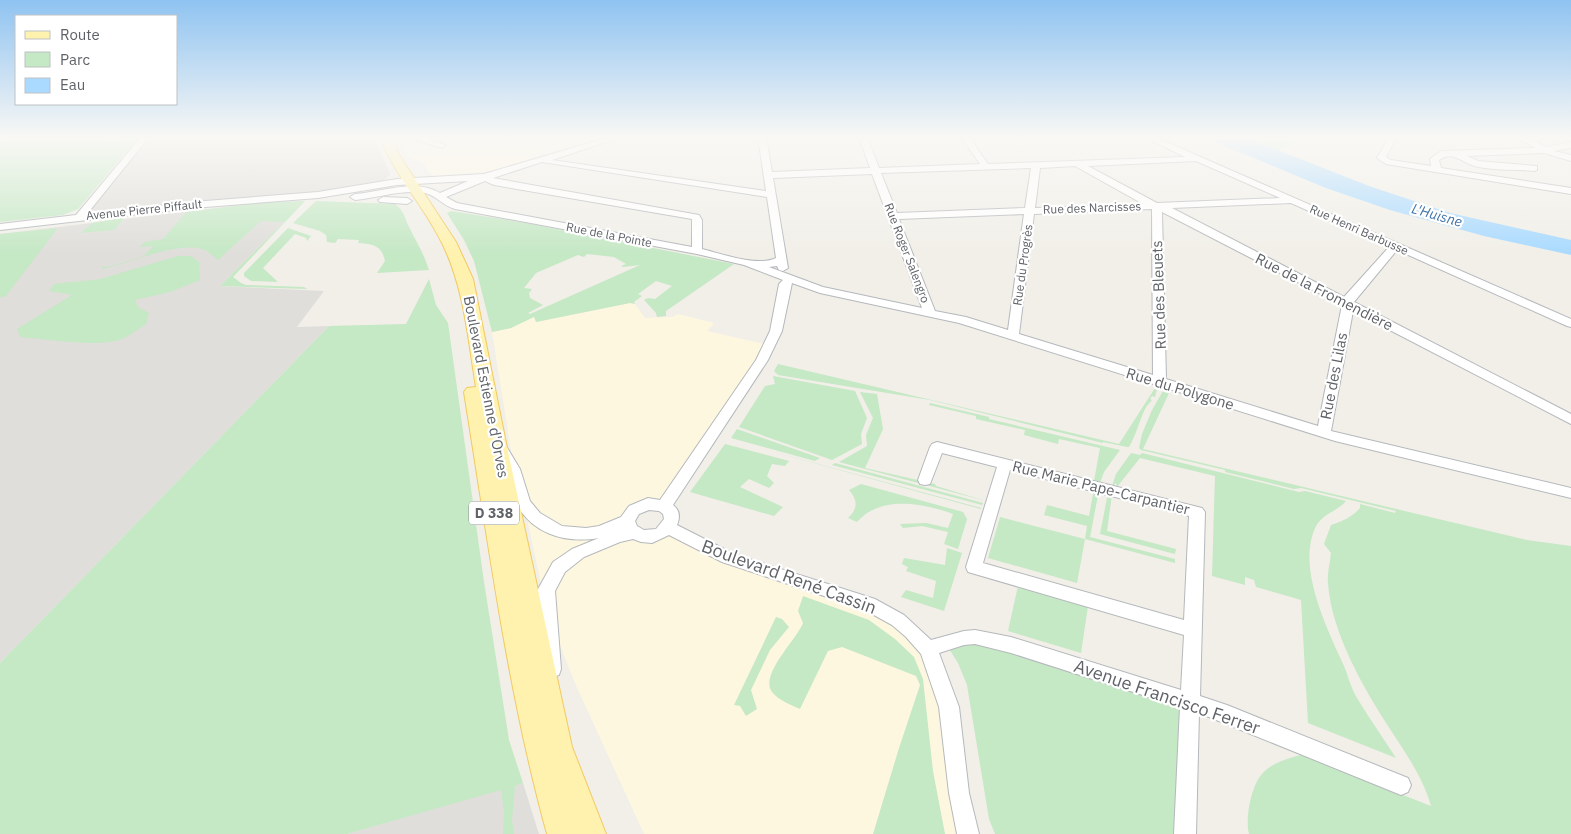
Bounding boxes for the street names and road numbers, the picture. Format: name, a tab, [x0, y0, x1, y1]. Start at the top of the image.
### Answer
street label: Avenue Pierre Piffault	[85, 196, 203, 223]
street label: Rue des Narcisses	[1043, 198, 1142, 217]
street label: Rue Roger Salengro	[882, 201, 934, 305]
street label: Rue Henri Barbusse	[1307, 201, 1411, 258]
street label: Rue de la Pointe	[565, 219, 654, 250]
street label: Rue du Progrès	[1009, 223, 1036, 307]
street label: Rue des Bleuets	[1147, 240, 1170, 350]
street label: Rue de la Fromendière	[1252, 249, 1396, 335]
street label: Boulevard Estienne d'Orves	[460, 294, 513, 480]
street label: Rue des Lilas	[1316, 331, 1351, 421]
street label: Rue du Polygone	[1124, 363, 1236, 414]
street label: Rue Marie Pape-Carpantier	[1010, 456, 1192, 519]
road number: D 338	[469, 502, 519, 524]
street label: Boulevard René Cassin	[698, 534, 880, 619]
street label: Avenue Francisco Ferrer	[1071, 654, 1264, 739]

